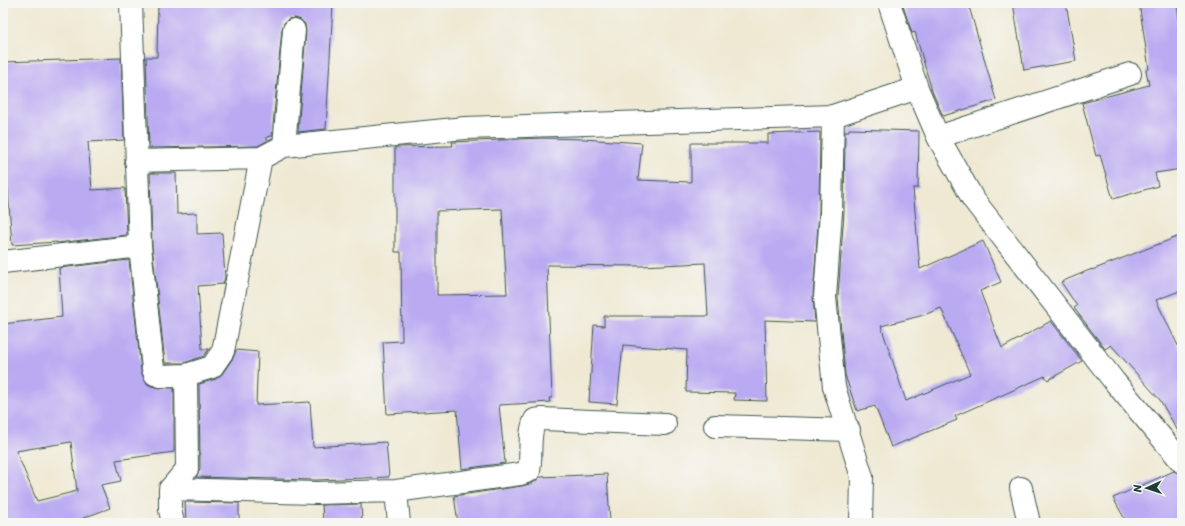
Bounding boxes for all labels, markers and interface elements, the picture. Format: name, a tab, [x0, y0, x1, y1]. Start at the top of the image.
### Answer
north arrow	[1127, 468, 1167, 508]
text: N	[1128, 484, 1147, 494]

